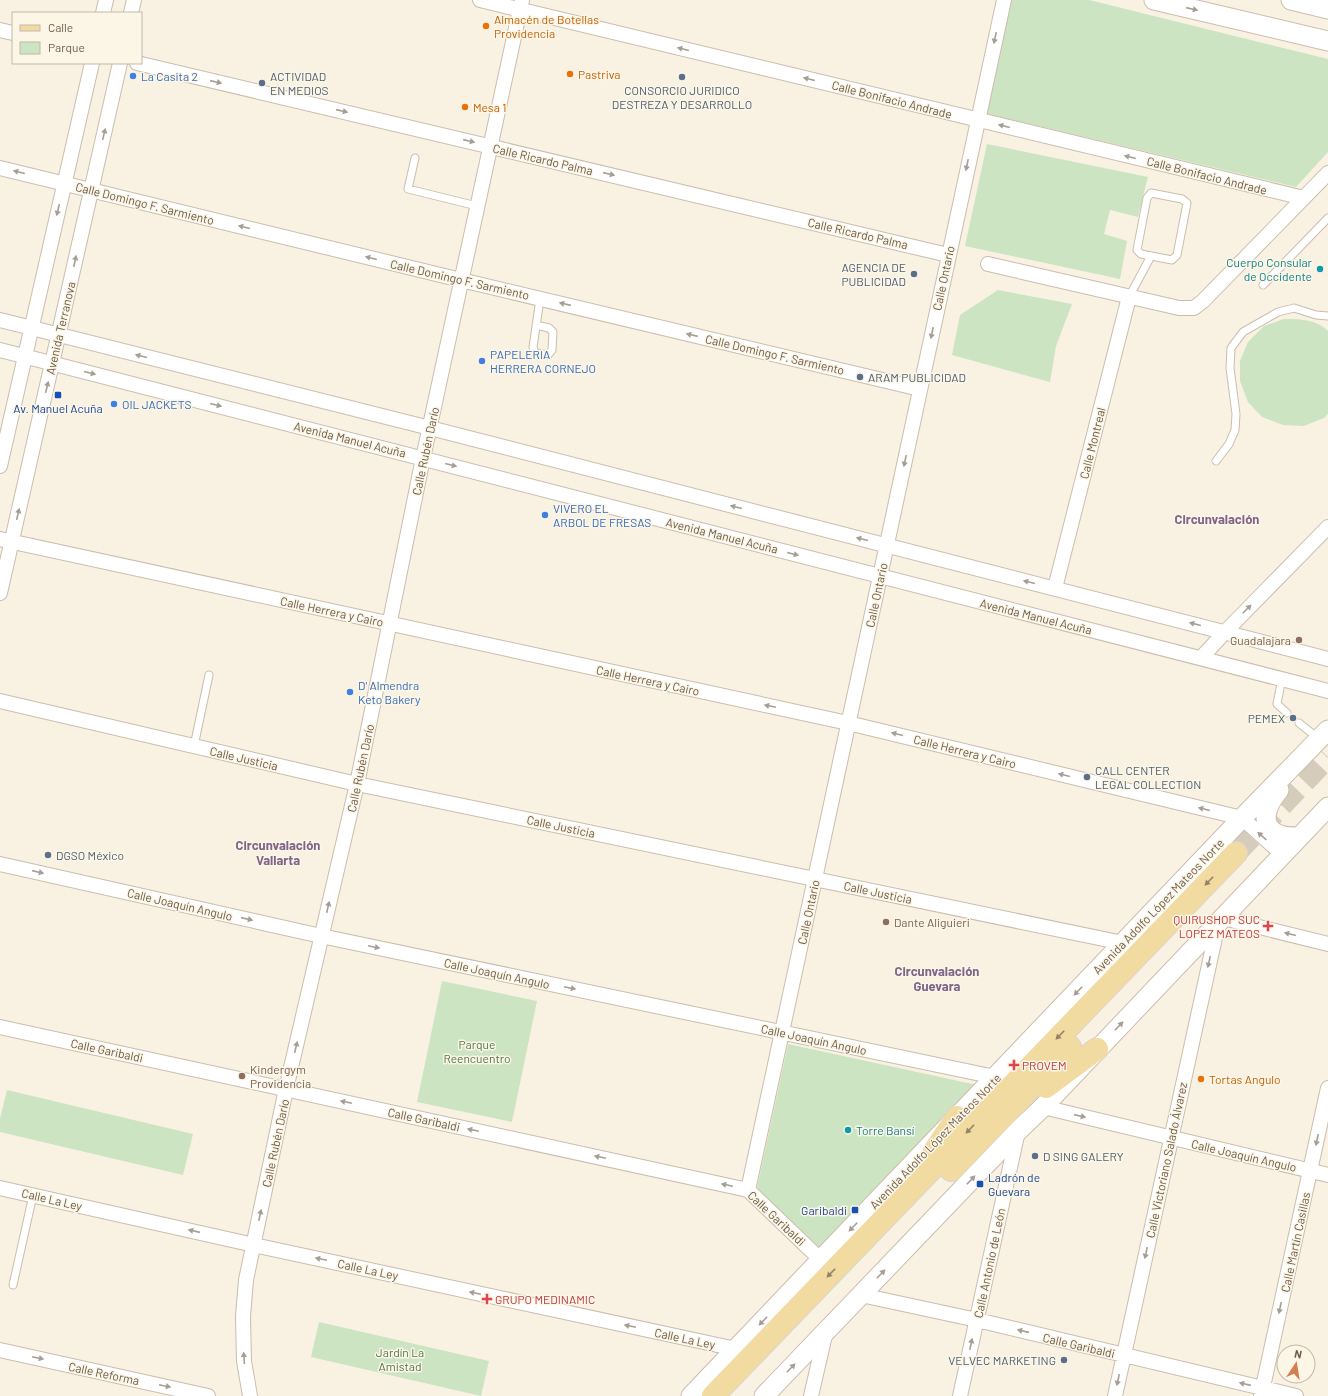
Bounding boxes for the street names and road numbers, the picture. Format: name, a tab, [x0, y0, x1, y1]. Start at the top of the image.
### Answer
street label: Calle Bonifacio Andrade	[830, 77, 954, 121]
street label: Calle Ricardo Palma	[492, 141, 594, 177]
street label: Calle Bonifacio Andrade	[1145, 153, 1269, 197]
street label: Calle Domingo F. Sarmiento	[74, 179, 216, 227]
street label: Calle Ricardo Palma	[807, 215, 909, 251]
street label: Calle Ontario	[929, 244, 957, 312]
street label: Calle Domingo F. Sarmiento	[389, 256, 531, 302]
street label: Avenida Terranova	[42, 280, 78, 376]
street label: Calle Domingo F. Sarmiento	[704, 331, 846, 377]
street label: Calle Rubén Darío	[409, 405, 441, 497]
street label: Calle Montreal	[1076, 406, 1108, 480]
street label: Avenida Manuel Acuña	[292, 418, 408, 460]
street label: Avenida Manuel Acuña	[664, 514, 780, 556]
street label: Calle Ontario	[862, 561, 890, 629]
street label: Calle Herrera y Cairo	[279, 593, 385, 629]
street label: Avenida Manuel Acuña	[978, 595, 1094, 637]
street label: Calle Herrera y Cairo	[595, 662, 701, 698]
street label: Calle Rubén Darío	[344, 722, 376, 814]
street label: Calle Herrera y Cairo	[912, 732, 1018, 770]
street label: Calle Justicia	[209, 743, 279, 773]
street label: Calle Justicia	[525, 812, 597, 840]
street label: Avenida Adolfo López Mateos Norte	[1089, 835, 1227, 977]
street label: Calle Ontario	[794, 878, 822, 946]
street label: Calle Justicia	[842, 878, 914, 906]
street label: Calle Joaquín Angulo	[126, 885, 234, 923]
street label: Calle Joaquín Angulo	[443, 955, 551, 991]
street label: Calle Joaquín Angulo	[760, 1021, 868, 1057]
street label: Calle Garibaldi	[70, 1036, 144, 1064]
street label: Avenida Adolfo López Mateos Norte	[866, 1070, 1004, 1212]
street label: Calle Victoriano Salado Álvarez	[1143, 1081, 1189, 1239]
street label: Calle Rubén Darío	[259, 1097, 291, 1189]
street label: Calle Garibaldi	[387, 1105, 461, 1133]
street label: Calle Joaquín Angulo	[1190, 1136, 1298, 1174]
street label: Calle La Ley	[20, 1185, 84, 1213]
street label: Calle Garibaldi	[745, 1188, 809, 1248]
street label: Calle Martín Casillas	[1278, 1190, 1313, 1293]
street label: Calle Antonio de León	[971, 1207, 1007, 1319]
street label: Calle La Ley	[336, 1256, 400, 1282]
street label: Calle La Ley	[653, 1325, 717, 1351]
street label: Calle Garibaldi	[1042, 1330, 1116, 1360]
street label: Calle Reforma	[67, 1359, 141, 1387]

